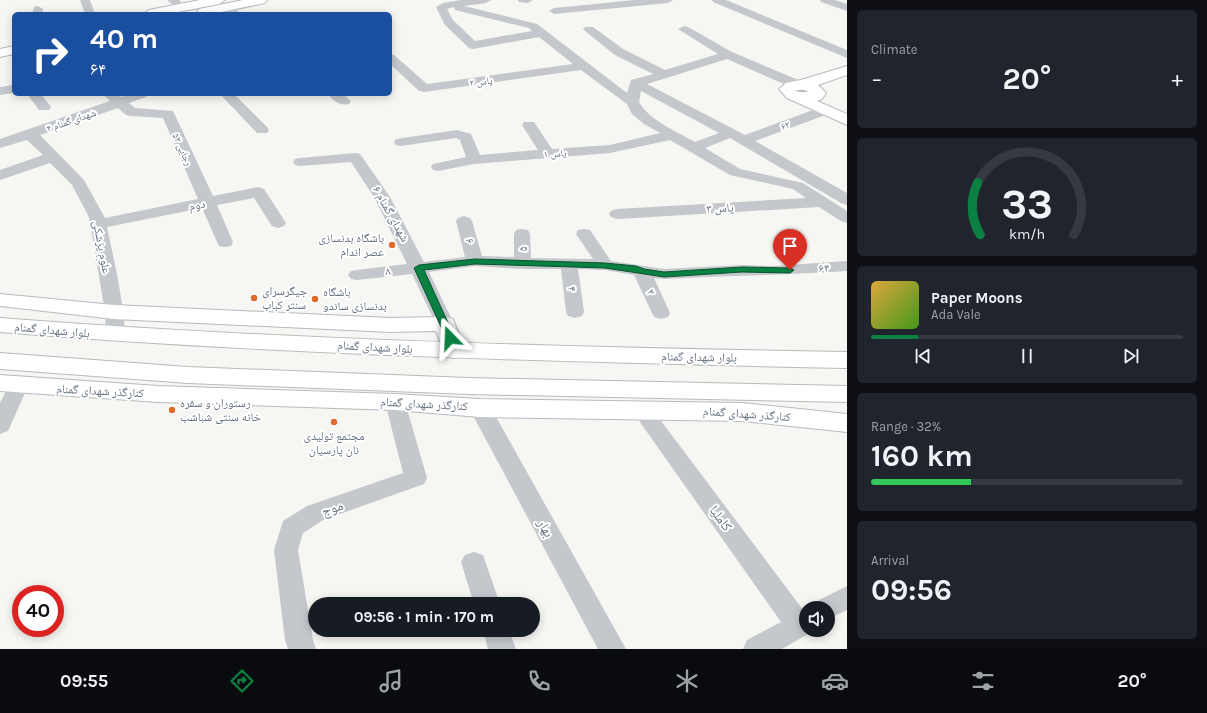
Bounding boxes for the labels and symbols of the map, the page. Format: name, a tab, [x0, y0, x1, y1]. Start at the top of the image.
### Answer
street label: یاس ۲	[469, 75, 493, 89]
street label: شهدای گمنام ۴	[45, 107, 98, 136]
street label: ۶۲	[779, 119, 792, 133]
street label: رجایی ۵۲	[170, 131, 195, 168]
street label: یاس ۱	[543, 147, 567, 161]
street label: شهدای گمنام ۶	[369, 184, 412, 245]
street label: دوم	[188, 197, 207, 214]
street label: یاس ۳	[706, 200, 734, 216]
street label: علوم پزشکی	[89, 219, 114, 275]
pin	[773, 229, 807, 270]
place label: باشگاه بدنسازی عصر اندام	[318, 231, 384, 260]
street label: ۶	[463, 237, 477, 245]
marker: باشگاه بدنسازی عصر اندام	[387, 240, 397, 250]
street label: ۵	[516, 246, 530, 252]
street label: ۶۴	[818, 261, 830, 275]
street label: ۸	[384, 264, 392, 278]
place label: جیگرسرای سنتر کباب	[262, 284, 308, 312]
place label: باشگاه بدنسازی ساندو	[323, 285, 387, 313]
street label: ۴	[565, 285, 579, 293]
street label: ۲	[644, 287, 658, 297]
marker: جیگرسرای سنتر کباب	[249, 293, 259, 303]
marker: باشگاه بدنسازی ساندو	[310, 294, 320, 304]
position arrow	[429, 317, 471, 359]
street label: بلوار شهدای گمنام	[14, 320, 90, 341]
street label: بلوار شهدای گمنام	[337, 338, 413, 357]
street label: بلوار شهدای گمنام	[661, 349, 737, 366]
street label: کنارگذر شهدای گمنام	[56, 382, 144, 401]
street label: کنارگذر شهدای گمنام	[380, 395, 468, 414]
place label: رستوران و سفره خانه سنتی شباشب	[180, 396, 262, 424]
street label: کنارگذر شهدای گمنام	[703, 404, 791, 425]
marker: رستوران و سفره خانه سنتی شباشب	[167, 405, 177, 415]
marker: مجتمع تولیدی نان پارسیان	[329, 417, 339, 427]
place label: مجتمع تولیدی نان پارسیان	[303, 429, 365, 457]
street label: موج	[319, 497, 346, 521]
street label: کاملیا	[706, 502, 736, 535]
street label: بهار	[533, 515, 557, 540]
speed limit sign: 40	[12, 585, 64, 637]

